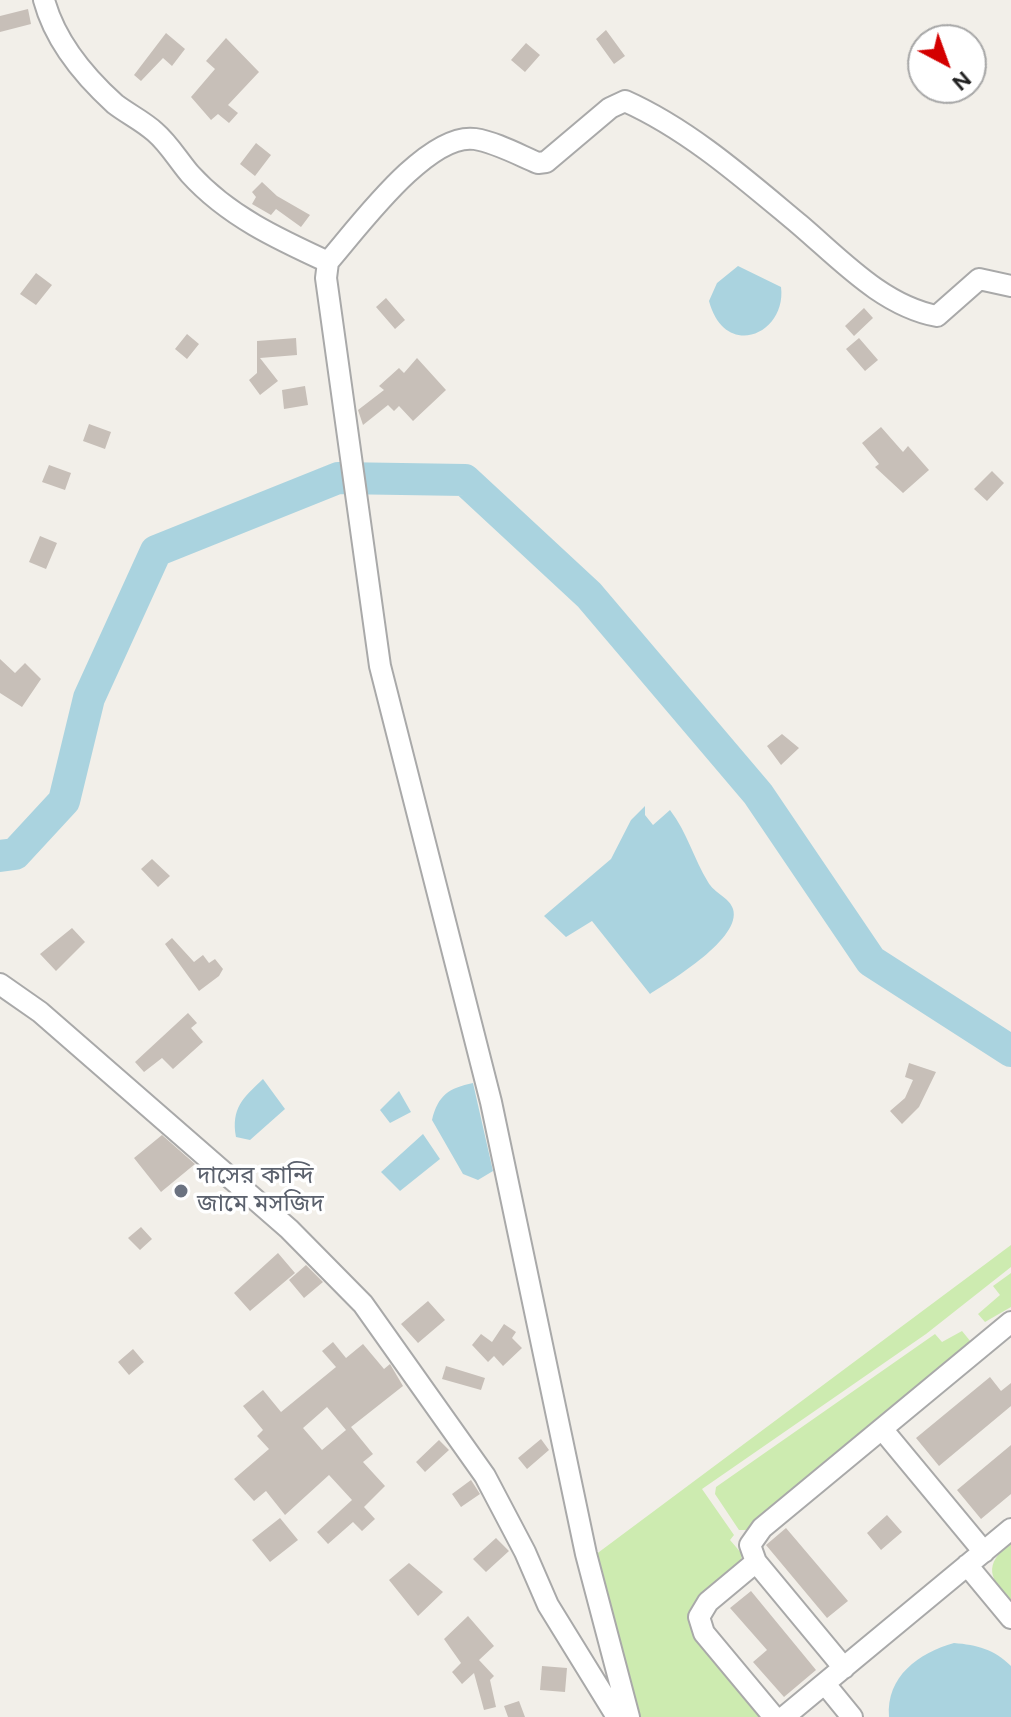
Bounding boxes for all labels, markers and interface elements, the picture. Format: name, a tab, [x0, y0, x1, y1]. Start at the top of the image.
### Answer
north arrow	[907, 24, 987, 104]
text: N	[946, 65, 977, 97]
place label: দাসের কান্দি জামে মসজিদ	[197, 1163, 324, 1219]
marker: দাসের কান্দি জামে মসজিদ	[172, 1182, 190, 1200]

